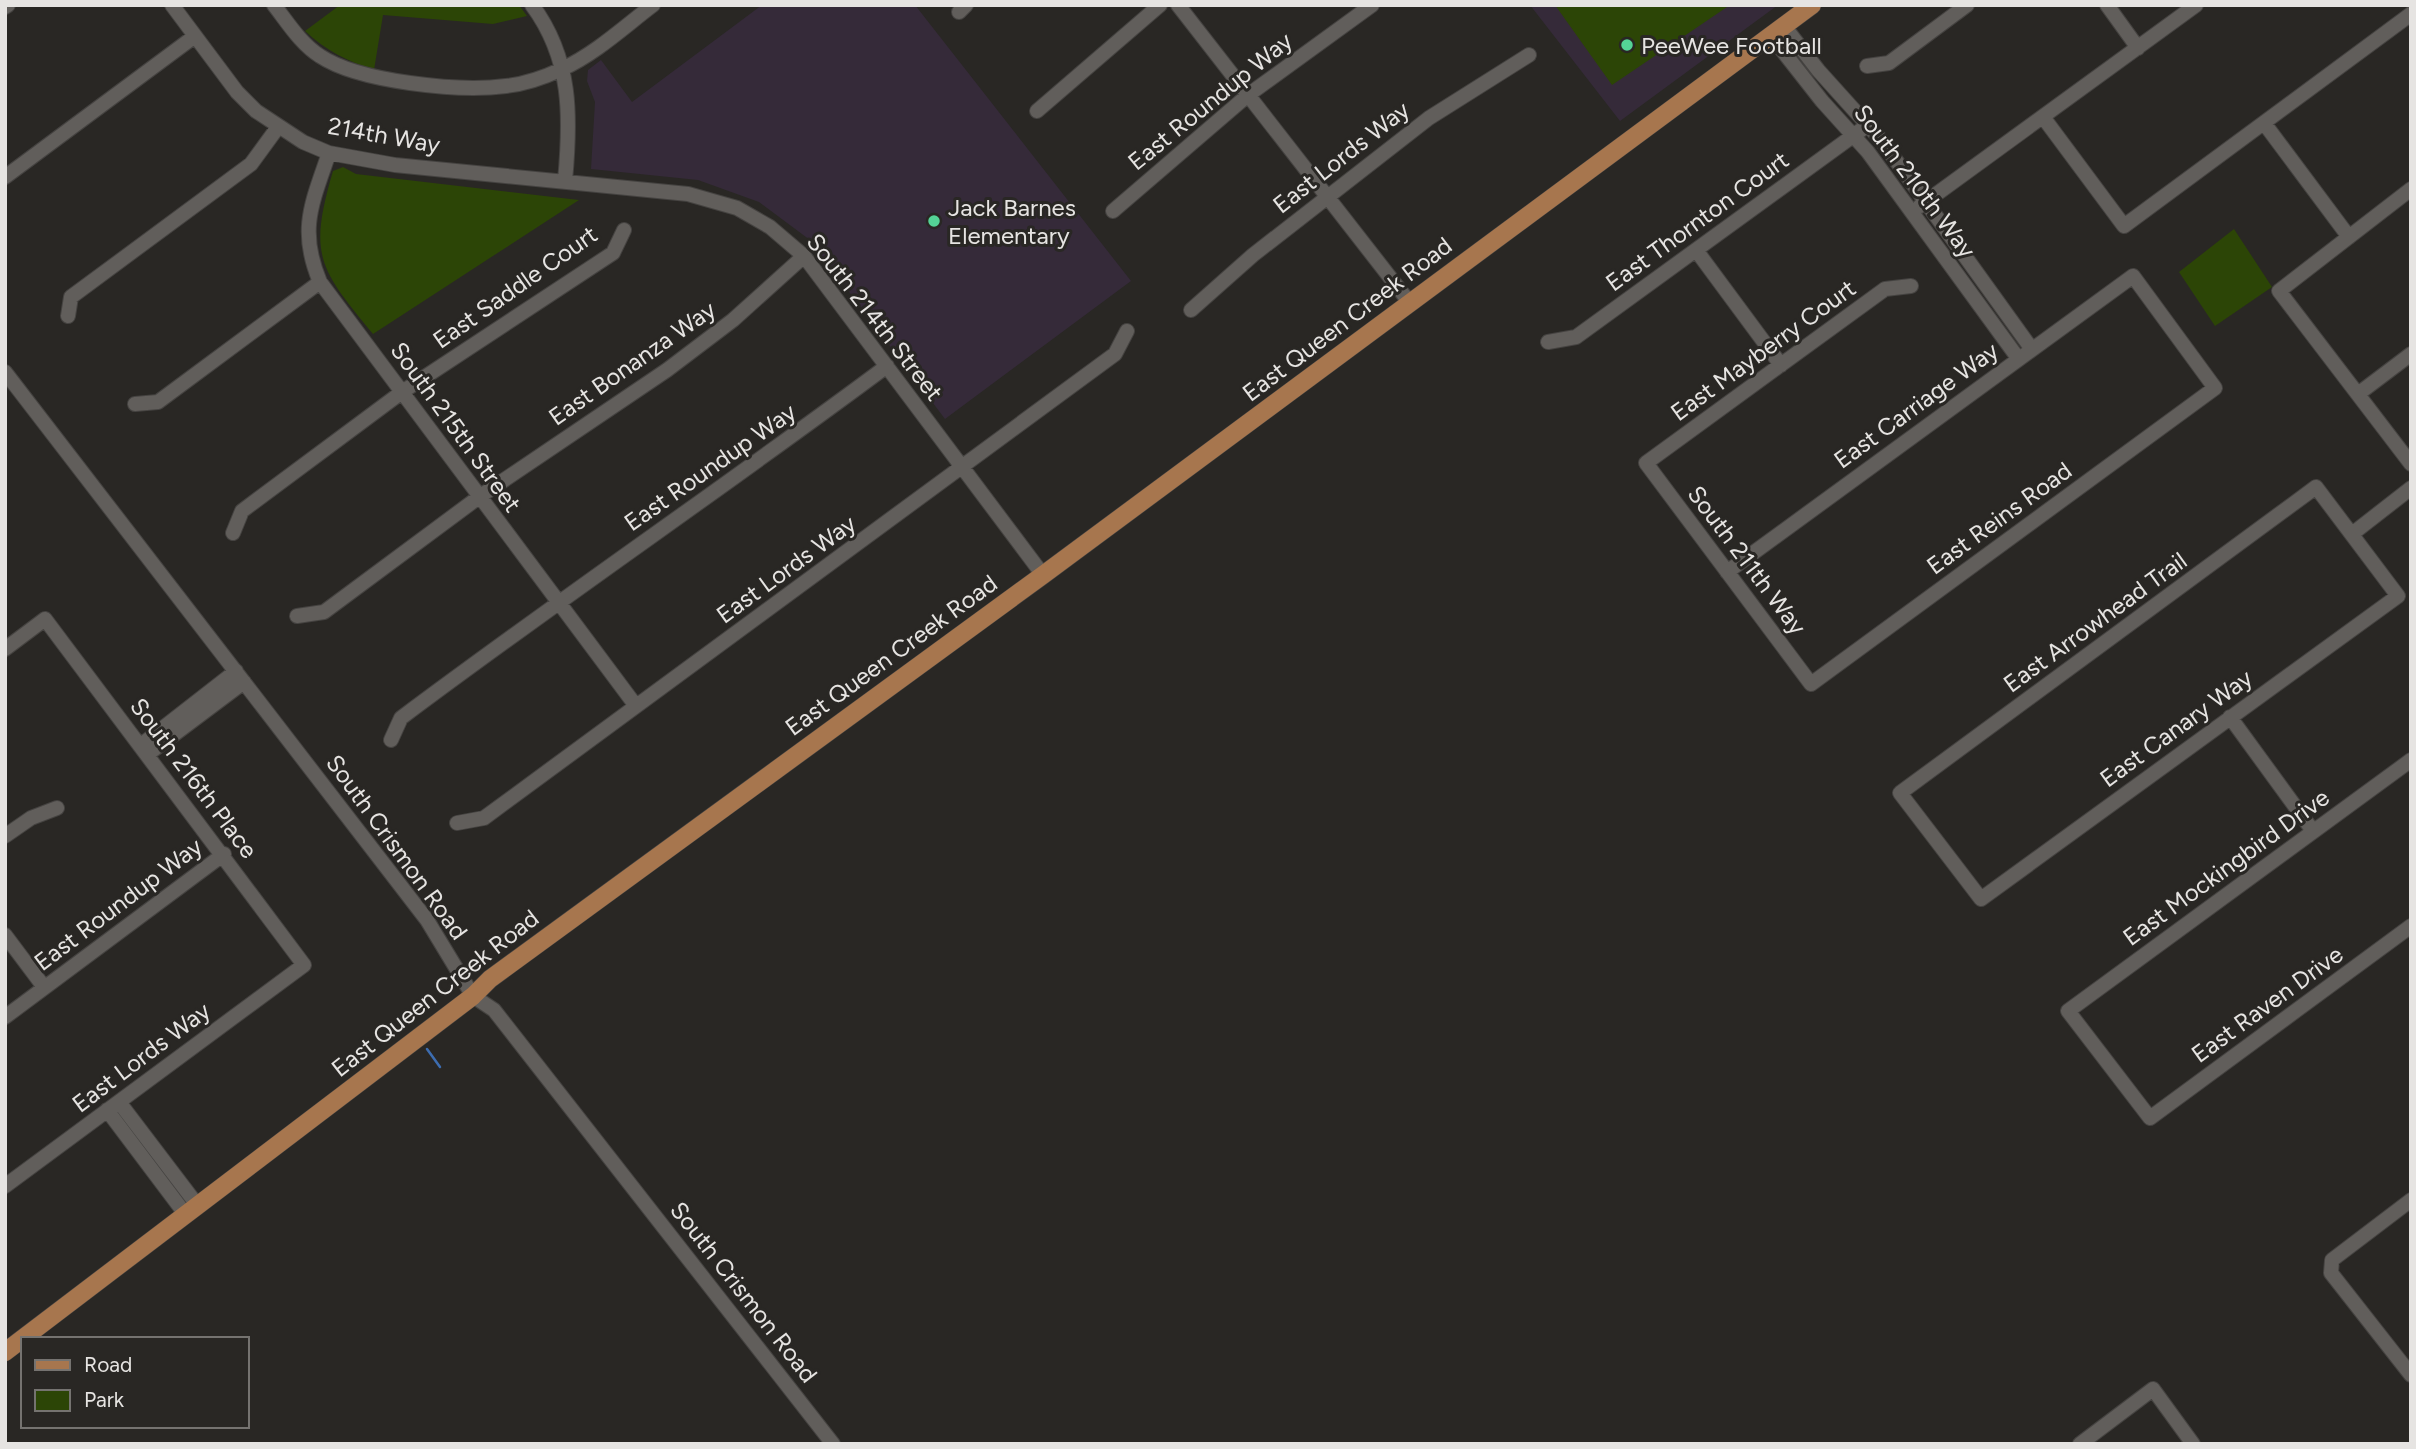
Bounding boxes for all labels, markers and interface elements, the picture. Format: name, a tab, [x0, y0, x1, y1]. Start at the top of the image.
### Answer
street label: East Roundup Way	[1122, 26, 1298, 176]
place label: PeeWee Football	[1641, 31, 1822, 60]
marker: PeeWee Football	[1619, 37, 1635, 53]
street label: East Lords Way	[1267, 95, 1415, 219]
street label: South 210th Way	[1848, 99, 1982, 264]
street label: 214th Way	[326, 111, 443, 159]
street label: East Thornton Court	[1600, 145, 1794, 297]
place label: Jack Barnes Elementary	[948, 193, 1076, 250]
marker: Jack Barnes Elementary	[926, 213, 942, 229]
street label: East Saddle Court	[427, 220, 603, 354]
street label: South 214th Street	[801, 228, 949, 406]
street label: East Queen Creek Road	[1237, 231, 1457, 407]
street label: East Mayberry Court	[1665, 273, 1861, 427]
street label: East Bonanza Way	[543, 294, 721, 431]
street label: East Carriage Way	[1828, 335, 2004, 474]
street label: South 215th Street	[385, 336, 527, 518]
street label: East Roundup Way	[619, 397, 802, 537]
street label: East Reins Road	[1921, 456, 2077, 580]
street label: South 211th Way	[1682, 480, 1813, 640]
street label: East Lords Way	[711, 509, 862, 629]
street label: East Arrowhead Trail	[1998, 546, 2192, 698]
street label: East Queen Creek Road	[779, 568, 1003, 742]
street label: East Canary Way	[2094, 663, 2258, 793]
street label: South 216th Place	[124, 692, 264, 864]
street label: South Crismon Road	[320, 749, 474, 945]
street label: East Mockingbird Drive	[2117, 782, 2335, 952]
street label: East Roundup Way	[28, 831, 208, 977]
street label: East Queen Creek Road	[326, 903, 544, 1083]
street label: East Raven Drive	[2186, 939, 2348, 1069]
street label: East Lords Way	[66, 996, 216, 1118]
street label: South Crismon Road	[664, 1196, 824, 1388]
legend	[21, 1337, 248, 1428]
text: Road	[84, 1352, 132, 1377]
text: Park	[84, 1387, 125, 1412]

